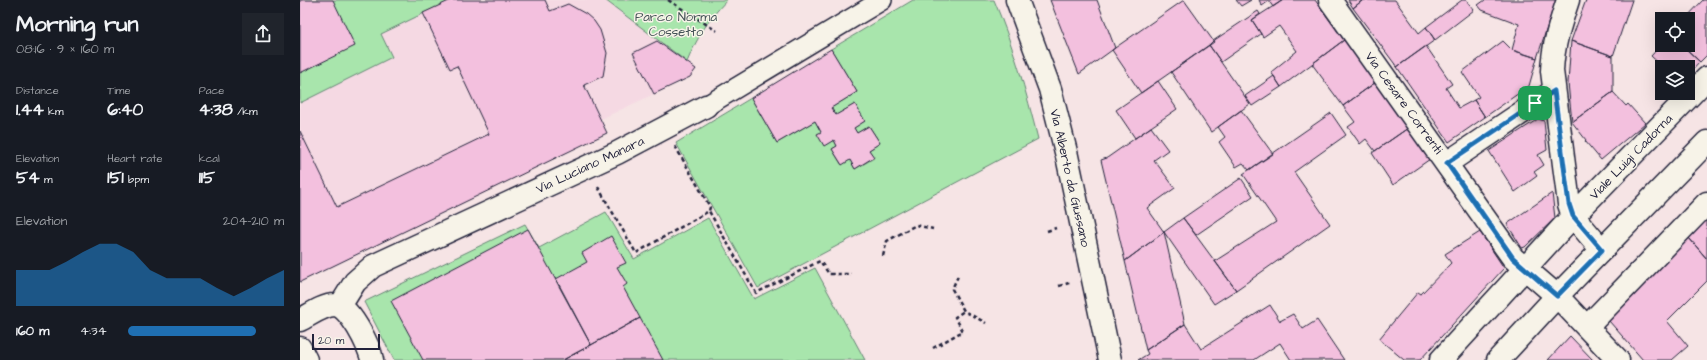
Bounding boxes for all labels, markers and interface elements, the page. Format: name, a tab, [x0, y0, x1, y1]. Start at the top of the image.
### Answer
park label: Parco Norma Cossetto	[635, 8, 717, 41]
text: Morning run	[16, 9, 139, 40]
map controls	[1655, 12, 1695, 100]
button: locate	[1655, 12, 1695, 52]
button: share	[242, 13, 284, 55]
text: 08:16 · 9 × 160 m	[16, 40, 114, 58]
street label: Via Cesare Correnti	[1361, 48, 1447, 158]
button: layers	[1655, 60, 1695, 100]
text: Distance	[16, 83, 59, 98]
text: Time	[107, 83, 130, 98]
text: Pace	[199, 83, 224, 98]
pin	[1518, 86, 1552, 120]
icon: arrive	[1524, 92, 1546, 114]
text: 1.44	[16, 98, 44, 122]
text: 6:40	[107, 98, 143, 122]
text: 4:38	[199, 98, 233, 122]
text: km	[44, 104, 63, 119]
text: /km	[233, 104, 257, 119]
street label: Via Alberto da Giussano	[1045, 107, 1095, 249]
street label: Viale Luigi Cadorna	[1585, 110, 1678, 204]
street label: Via Luciano Manara	[533, 132, 647, 198]
text: Elevation	[16, 151, 59, 166]
text: Heart rate	[107, 151, 163, 166]
text: kcal	[199, 151, 220, 166]
text: 54	[16, 166, 40, 190]
text: 151	[107, 166, 124, 190]
text: 115	[199, 166, 215, 190]
text: m	[40, 172, 53, 187]
text: bpm	[124, 172, 149, 187]
text: Elevation	[16, 212, 67, 230]
text: 204–210 m	[223, 212, 284, 230]
text: 160 m	[16, 322, 49, 340]
text: 4:34	[80, 322, 106, 340]
scale bar	[312, 332, 380, 351]
text: 20 m	[318, 333, 344, 348]

